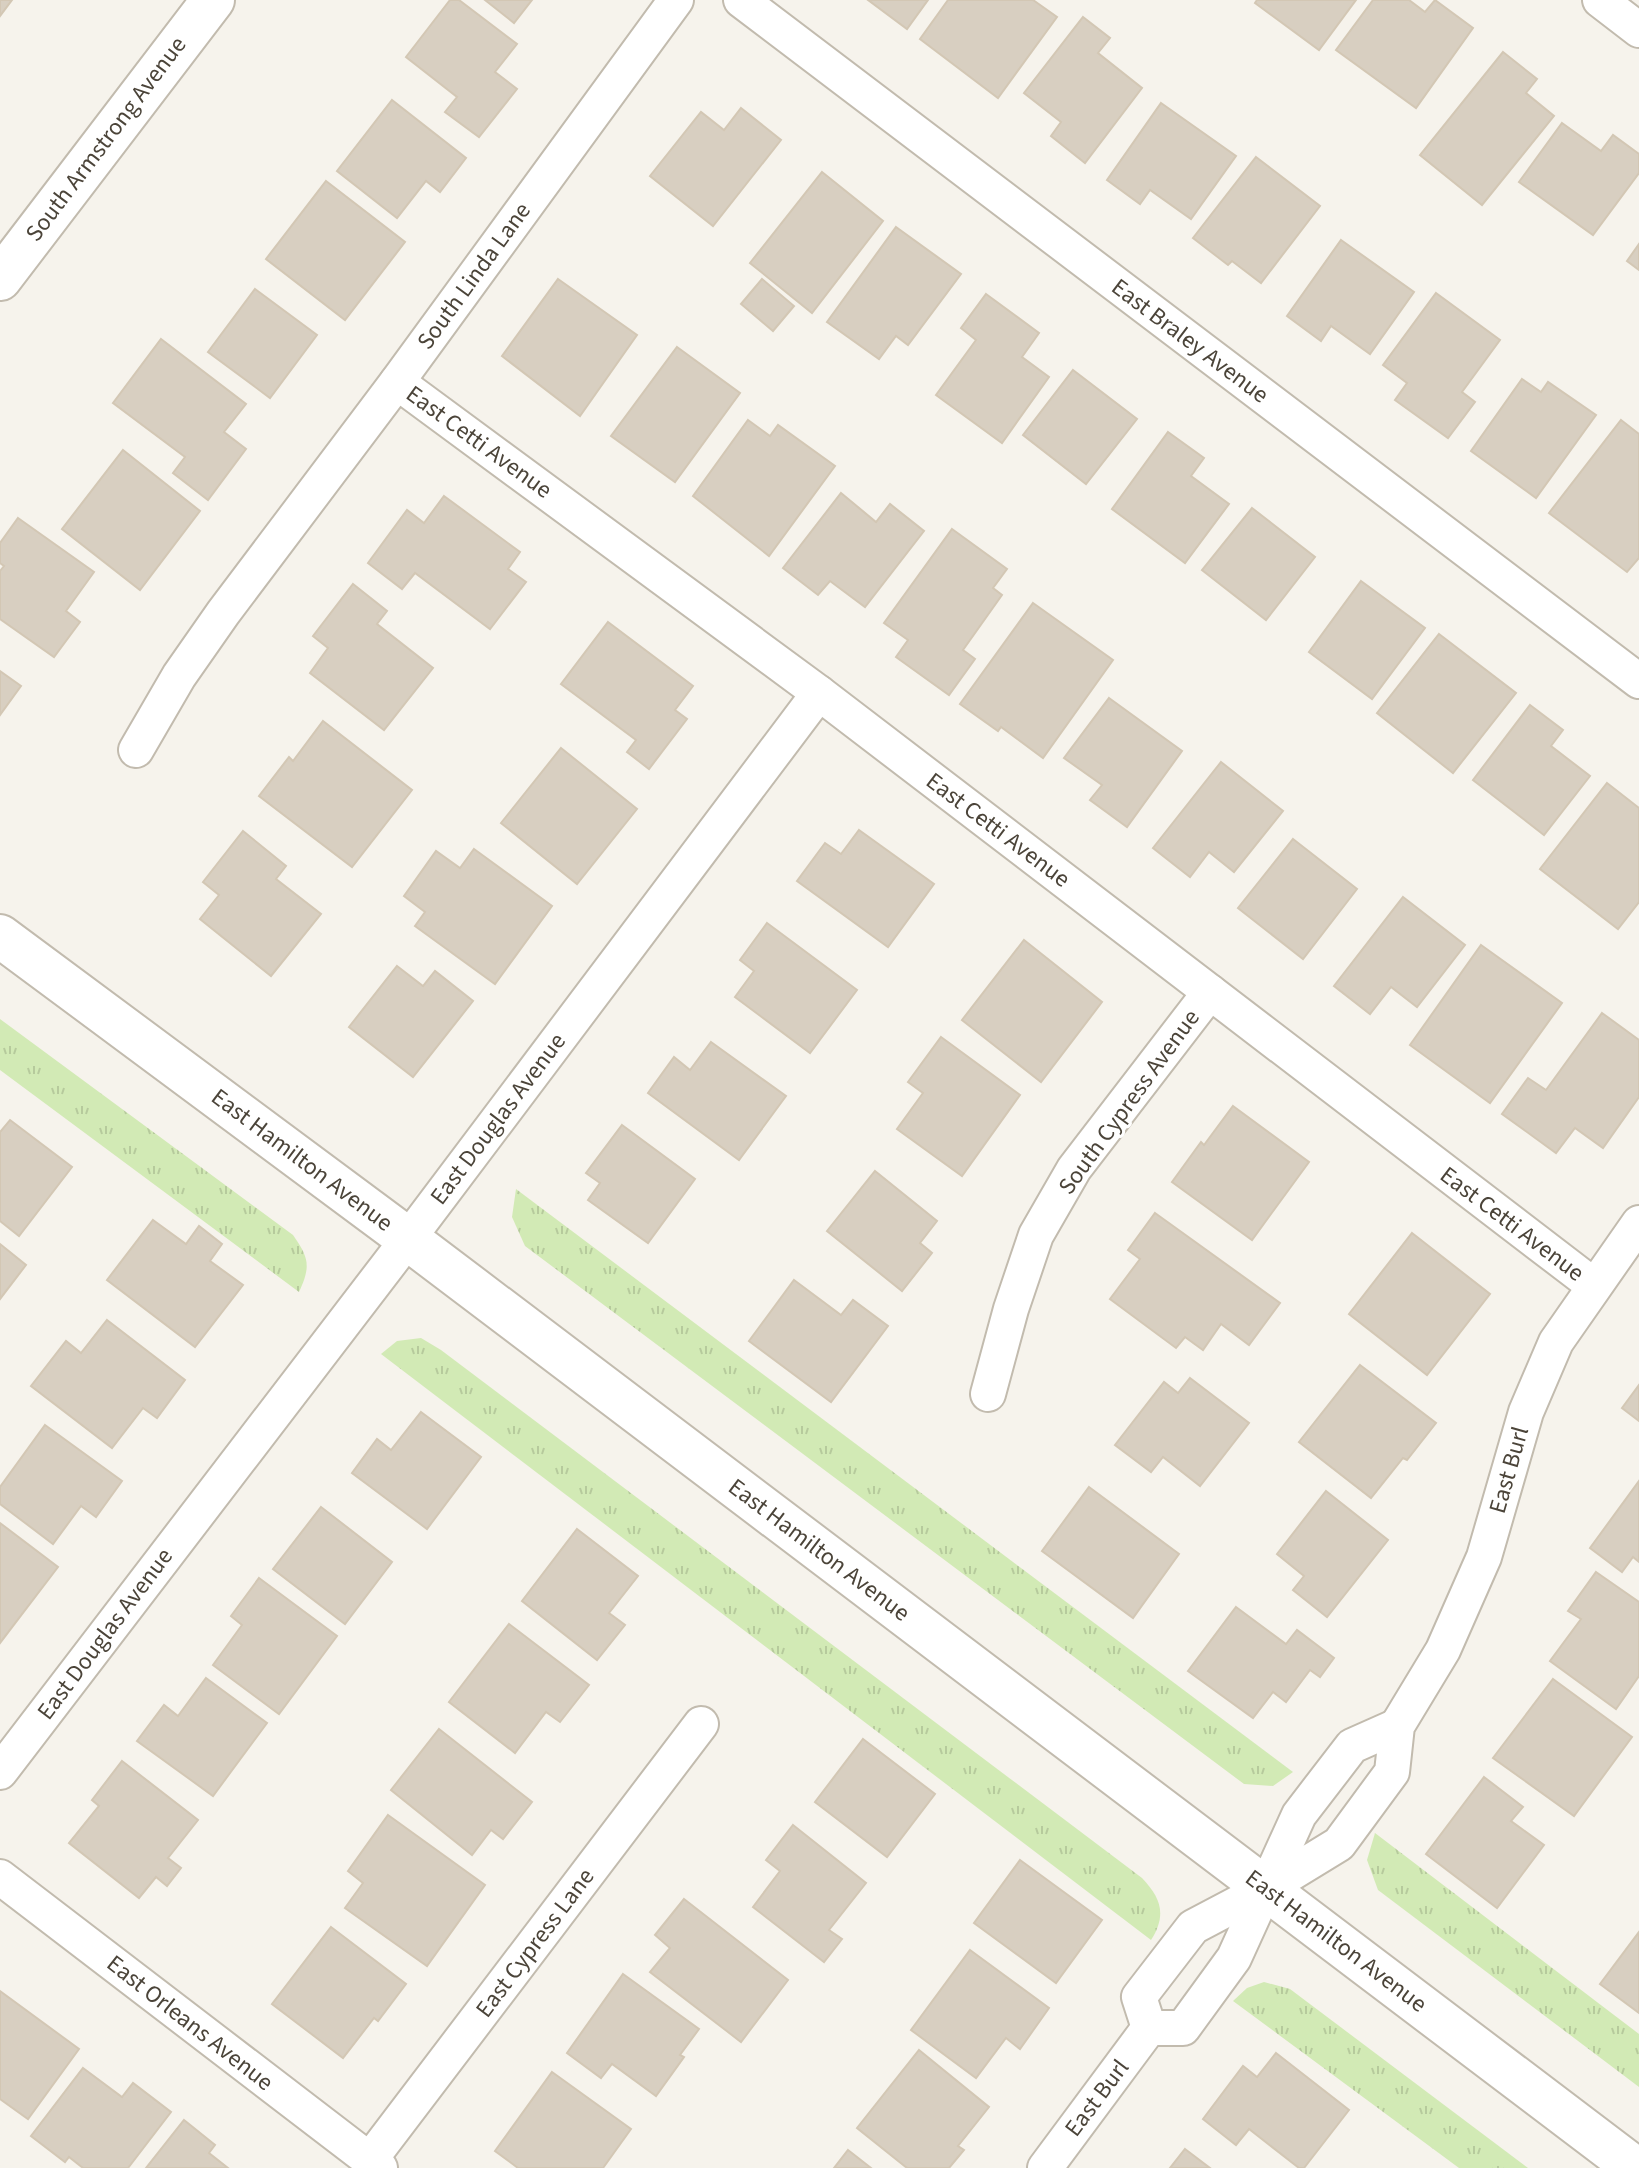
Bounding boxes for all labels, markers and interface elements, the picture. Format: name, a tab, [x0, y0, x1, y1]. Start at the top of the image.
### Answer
street label: South Armstrong Avenue	[17, 29, 195, 249]
street label: South Linda Lane	[409, 195, 539, 357]
street label: East Braley Avenue	[1104, 270, 1276, 412]
street label: East Cetti Avenue	[399, 377, 559, 507]
street label: East Cetti Avenue	[918, 764, 1078, 896]
street label: South Cypress Avenue	[1050, 1002, 1208, 1202]
street label: East Douglas Avenue	[422, 1026, 574, 1212]
street label: East Hamilton Avenue	[204, 1080, 400, 1240]
street label: East Cetti Avenue	[1432, 1158, 1592, 1290]
street label: East Burl	[1480, 1422, 1538, 1518]
street label: East Hamilton Avenue	[721, 1470, 917, 1630]
street label: East Douglas Avenue	[29, 1541, 181, 1727]
street label: East Cypress Lane	[467, 1861, 603, 2025]
street label: East Hamilton Avenue	[1238, 1861, 1434, 2021]
street label: East Orleans Avenue	[99, 1947, 281, 2099]
street label: East Burl	[1056, 2052, 1138, 2144]

